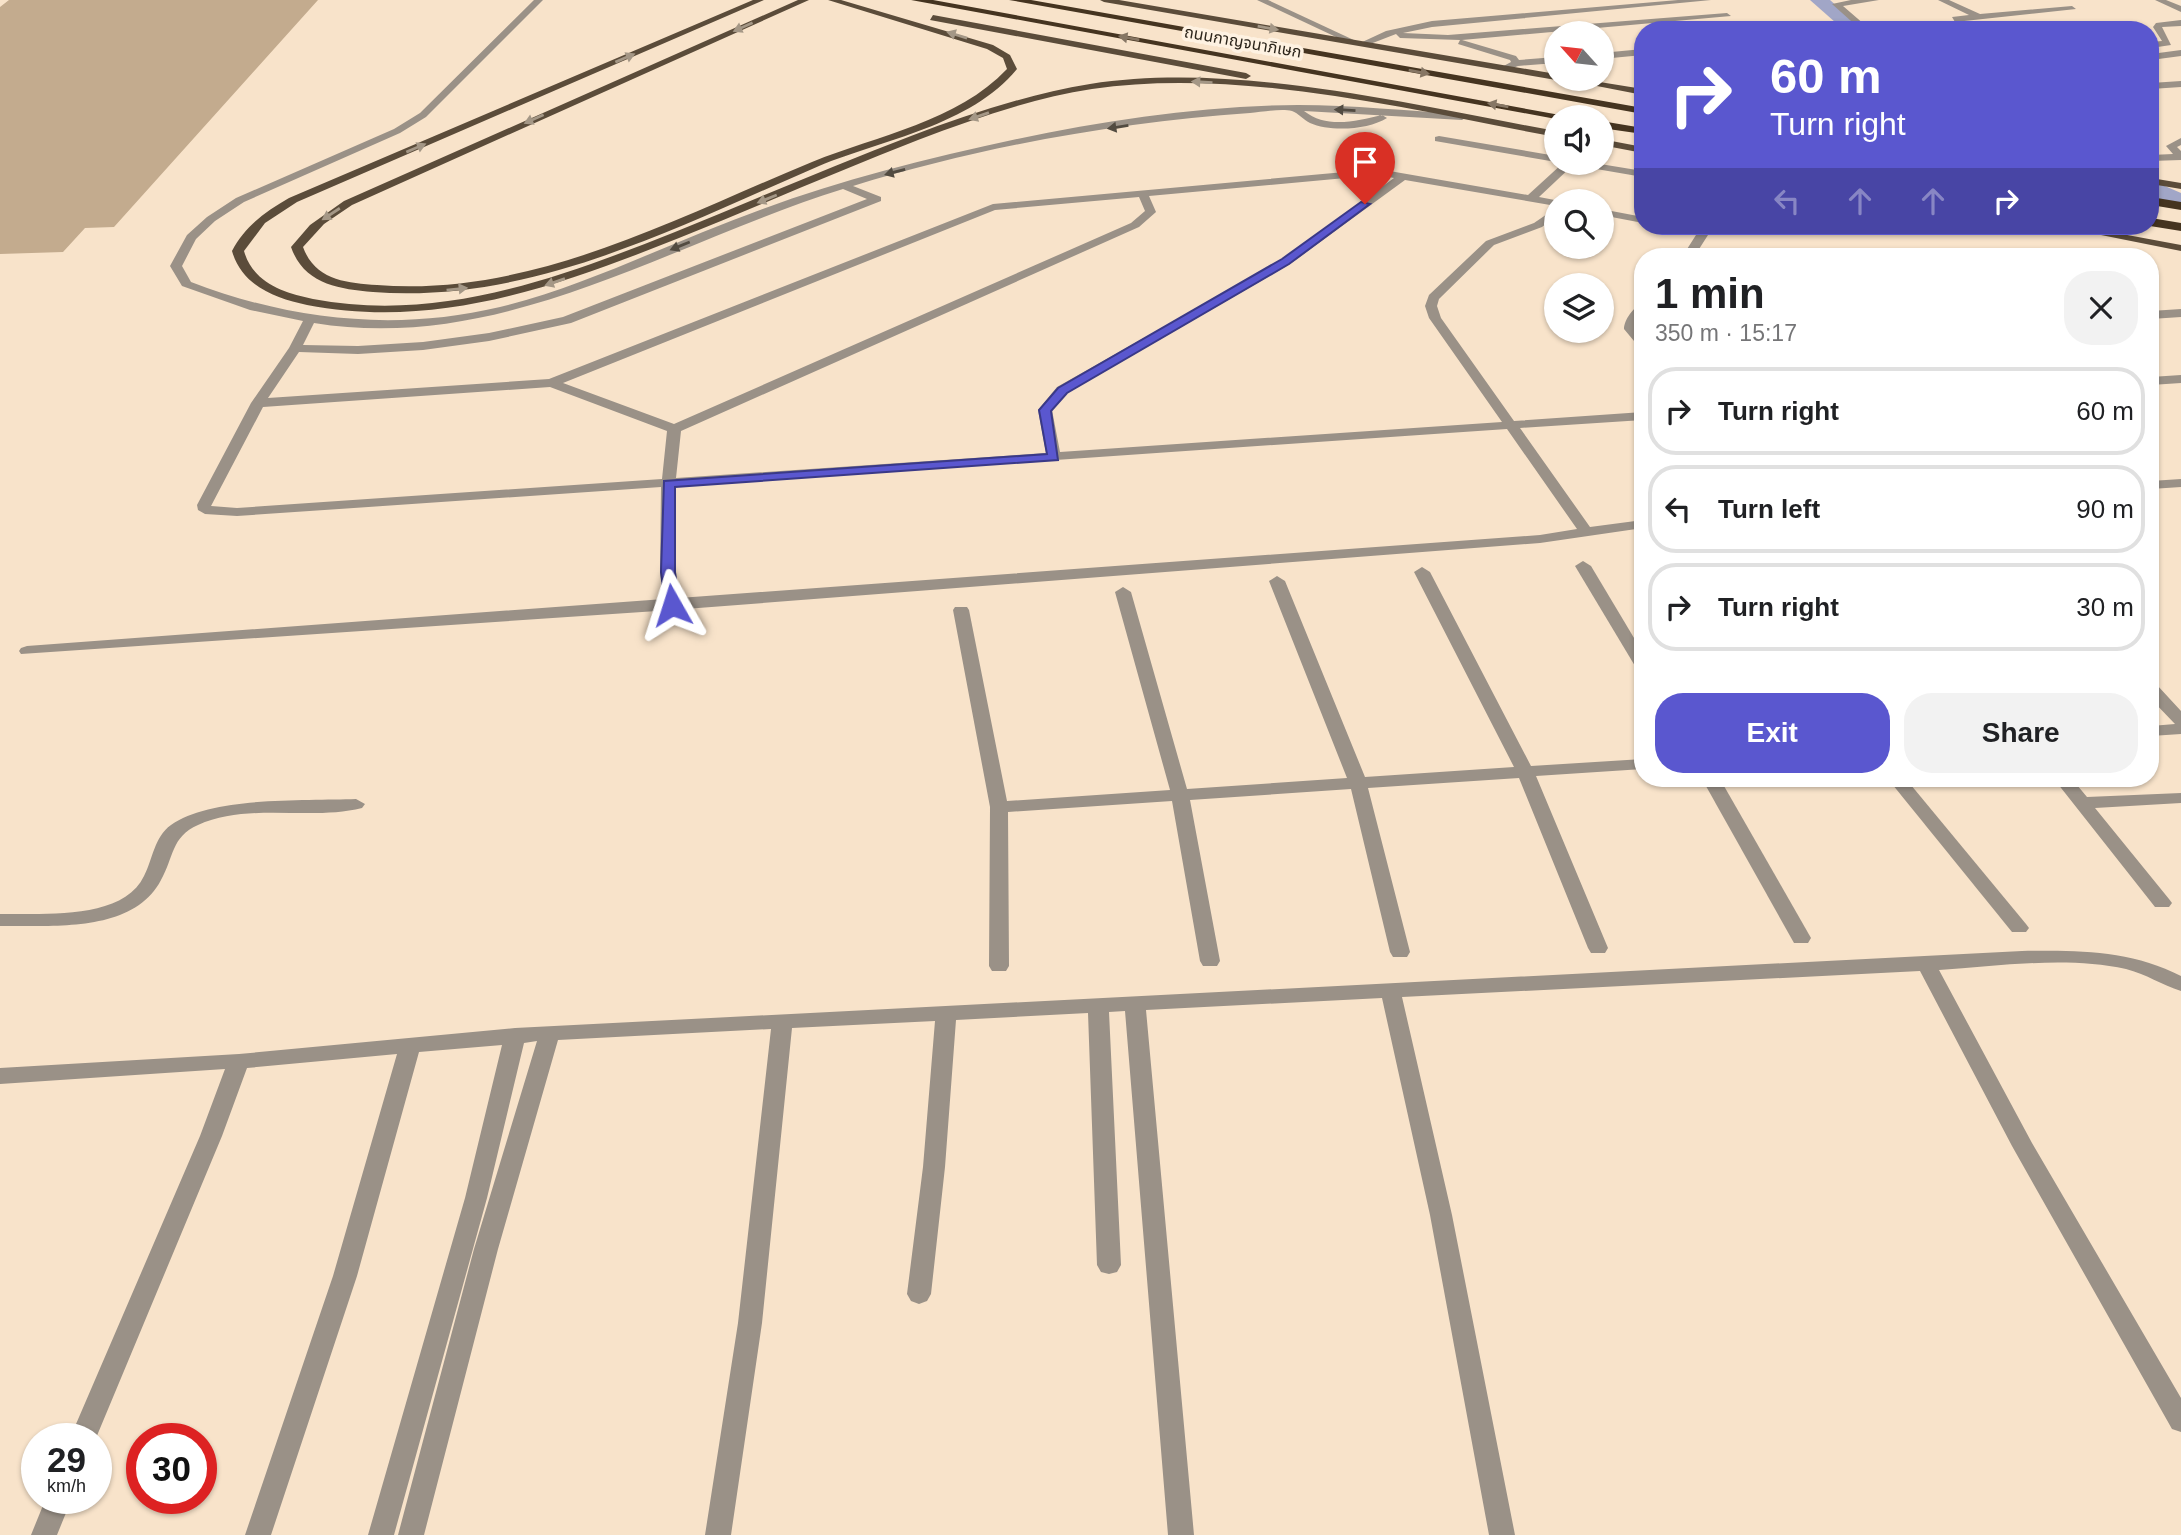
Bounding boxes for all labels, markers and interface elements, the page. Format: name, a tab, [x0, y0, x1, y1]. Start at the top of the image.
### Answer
north arrow	[1544, 21, 1614, 91]
map controls	[1544, 21, 1614, 343]
one-way arrow	[732, 22, 753, 33]
street label: ถนนกาญจนาภิเษก	[1183, 23, 1303, 61]
one-way arrow	[1257, 23, 1279, 34]
one-way arrow	[946, 30, 967, 40]
one-way arrow	[1118, 33, 1140, 44]
icon: right	[1655, 49, 1746, 140]
text: 60 m	[1770, 49, 1882, 103]
one-way arrow	[615, 52, 635, 64]
one-way arrow	[1409, 66, 1431, 77]
one-way arrow	[1190, 77, 1212, 88]
one-way arrow	[1487, 99, 1509, 110]
one-way arrow	[1333, 104, 1355, 115]
button: sound	[1544, 105, 1614, 175]
text: Turn right	[1770, 106, 1906, 142]
one-way arrow	[968, 111, 989, 122]
one-way arrow	[524, 114, 545, 125]
one-way arrow	[1107, 122, 1129, 133]
pin	[1335, 132, 1395, 204]
one-way arrow	[405, 142, 426, 153]
icon: arrive	[1346, 143, 1384, 181]
one-way arrow	[884, 167, 905, 177]
icon: left	[1768, 182, 1806, 220]
icon: ahead	[1841, 182, 1879, 220]
icon: ahead	[1914, 182, 1952, 220]
icon: right	[1987, 182, 2025, 220]
button: search	[1544, 189, 1614, 259]
one-way arrow	[756, 194, 777, 205]
one-way arrow	[321, 207, 340, 220]
one-way arrow	[670, 240, 691, 251]
text: 1 min	[1655, 270, 1765, 317]
button: close	[2064, 271, 2138, 345]
button: layers	[1544, 273, 1614, 343]
one-way arrow	[544, 277, 565, 288]
one-way arrow	[447, 283, 469, 294]
text: 350 m · 15:17	[1655, 320, 1797, 346]
icon: right	[1659, 392, 1697, 430]
text: Turn right	[1718, 396, 1839, 426]
text: 60 m	[2076, 396, 2134, 426]
icon: left	[1659, 490, 1697, 528]
text: Turn left	[1718, 494, 1820, 524]
text: 90 m	[2076, 494, 2134, 524]
position arrow	[635, 568, 709, 642]
icon: right	[1659, 588, 1697, 626]
text: Turn right	[1718, 592, 1839, 622]
text: 30 m	[2076, 592, 2134, 622]
button: Exit	[1655, 693, 1890, 773]
button: Share	[1904, 693, 2138, 773]
speed limit sign: 30	[126, 1423, 217, 1514]
text: 29	[47, 1440, 86, 1479]
text: km/h	[47, 1476, 86, 1496]

